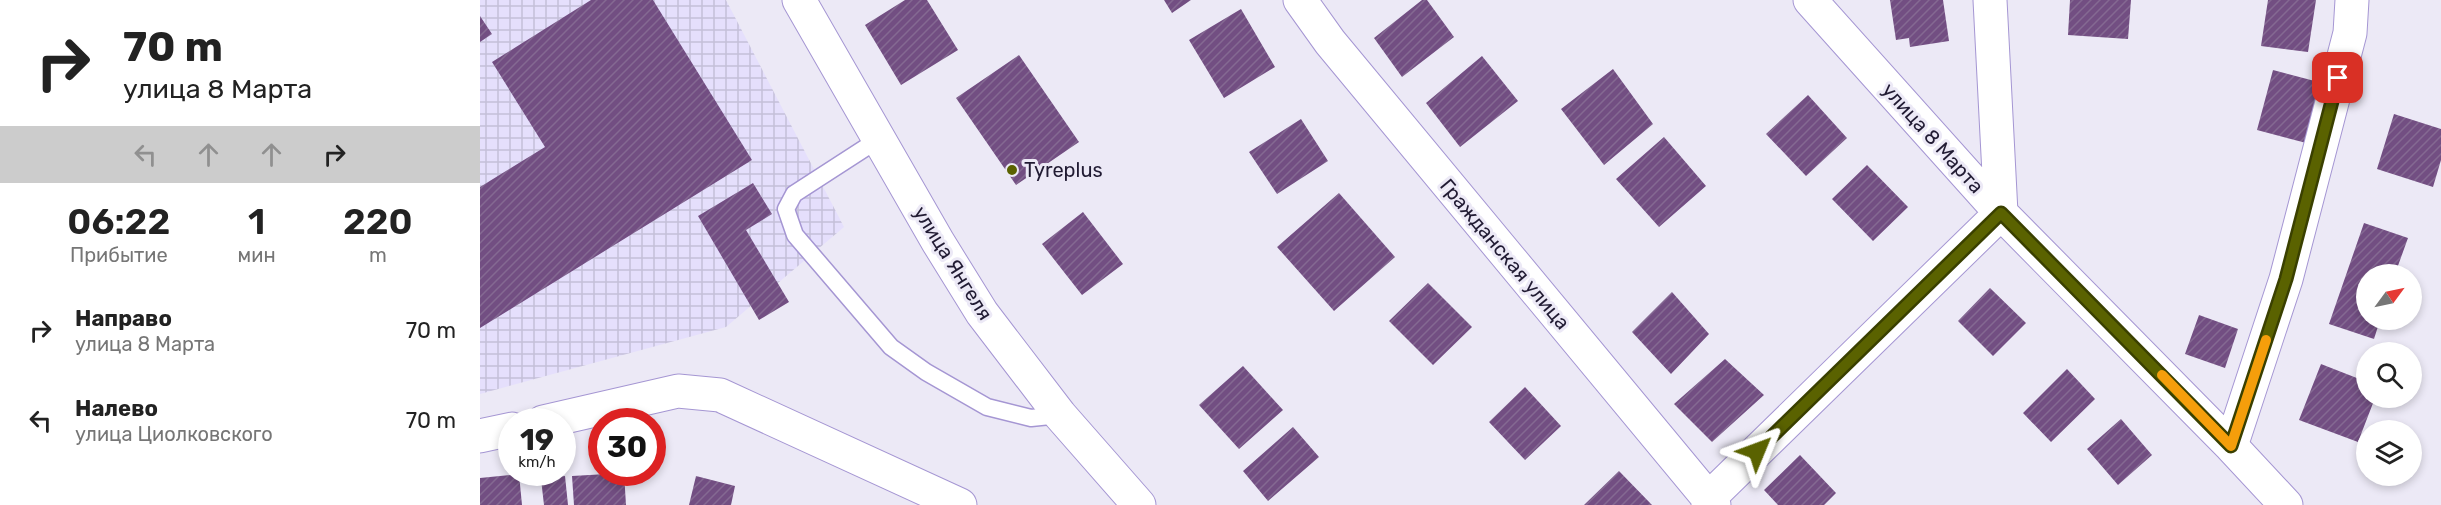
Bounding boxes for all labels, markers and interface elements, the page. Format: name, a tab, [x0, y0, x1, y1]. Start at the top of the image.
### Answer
text: 70 m	[123, 22, 223, 72]
icon: right	[24, 24, 102, 102]
pin	[2312, 52, 2363, 103]
icon: arrive	[2321, 61, 2354, 94]
text: улица 8 Марта	[123, 73, 312, 105]
street label: улица 8 Марта	[1877, 78, 1989, 198]
icon: left	[129, 138, 162, 171]
icon: ahead	[192, 138, 225, 171]
icon: ahead	[255, 138, 288, 171]
icon: right	[318, 138, 351, 171]
place label: Tyreplus	[1024, 158, 1103, 182]
marker: Tyreplus	[1005, 163, 1019, 177]
street label: Гражданская улица	[1435, 174, 1575, 334]
text: 06:22	[67, 200, 170, 243]
text: 1	[248, 200, 265, 243]
text: 220	[343, 200, 413, 243]
street label: улица Янгеля	[908, 202, 998, 324]
text: Прибытие	[70, 243, 168, 267]
text: мин	[238, 243, 276, 267]
text: m	[369, 243, 387, 267]
north arrow	[2356, 264, 2422, 330]
map controls	[2356, 264, 2422, 486]
text: Направо	[75, 305, 172, 332]
icon: right	[24, 314, 57, 347]
text: 70 m	[406, 317, 456, 344]
text: улица 8 Марта	[75, 332, 215, 356]
button: search	[2356, 342, 2422, 408]
text: Налево	[75, 395, 158, 422]
icon: left	[24, 404, 57, 437]
text: 70 m	[406, 407, 456, 434]
speed limit sign: 30	[588, 408, 666, 486]
position arrow	[1725, 419, 1789, 483]
button: layers	[2356, 420, 2422, 486]
text: улица Циолковского	[75, 422, 273, 446]
text: 19	[520, 422, 554, 458]
text: km/h	[518, 453, 556, 471]

